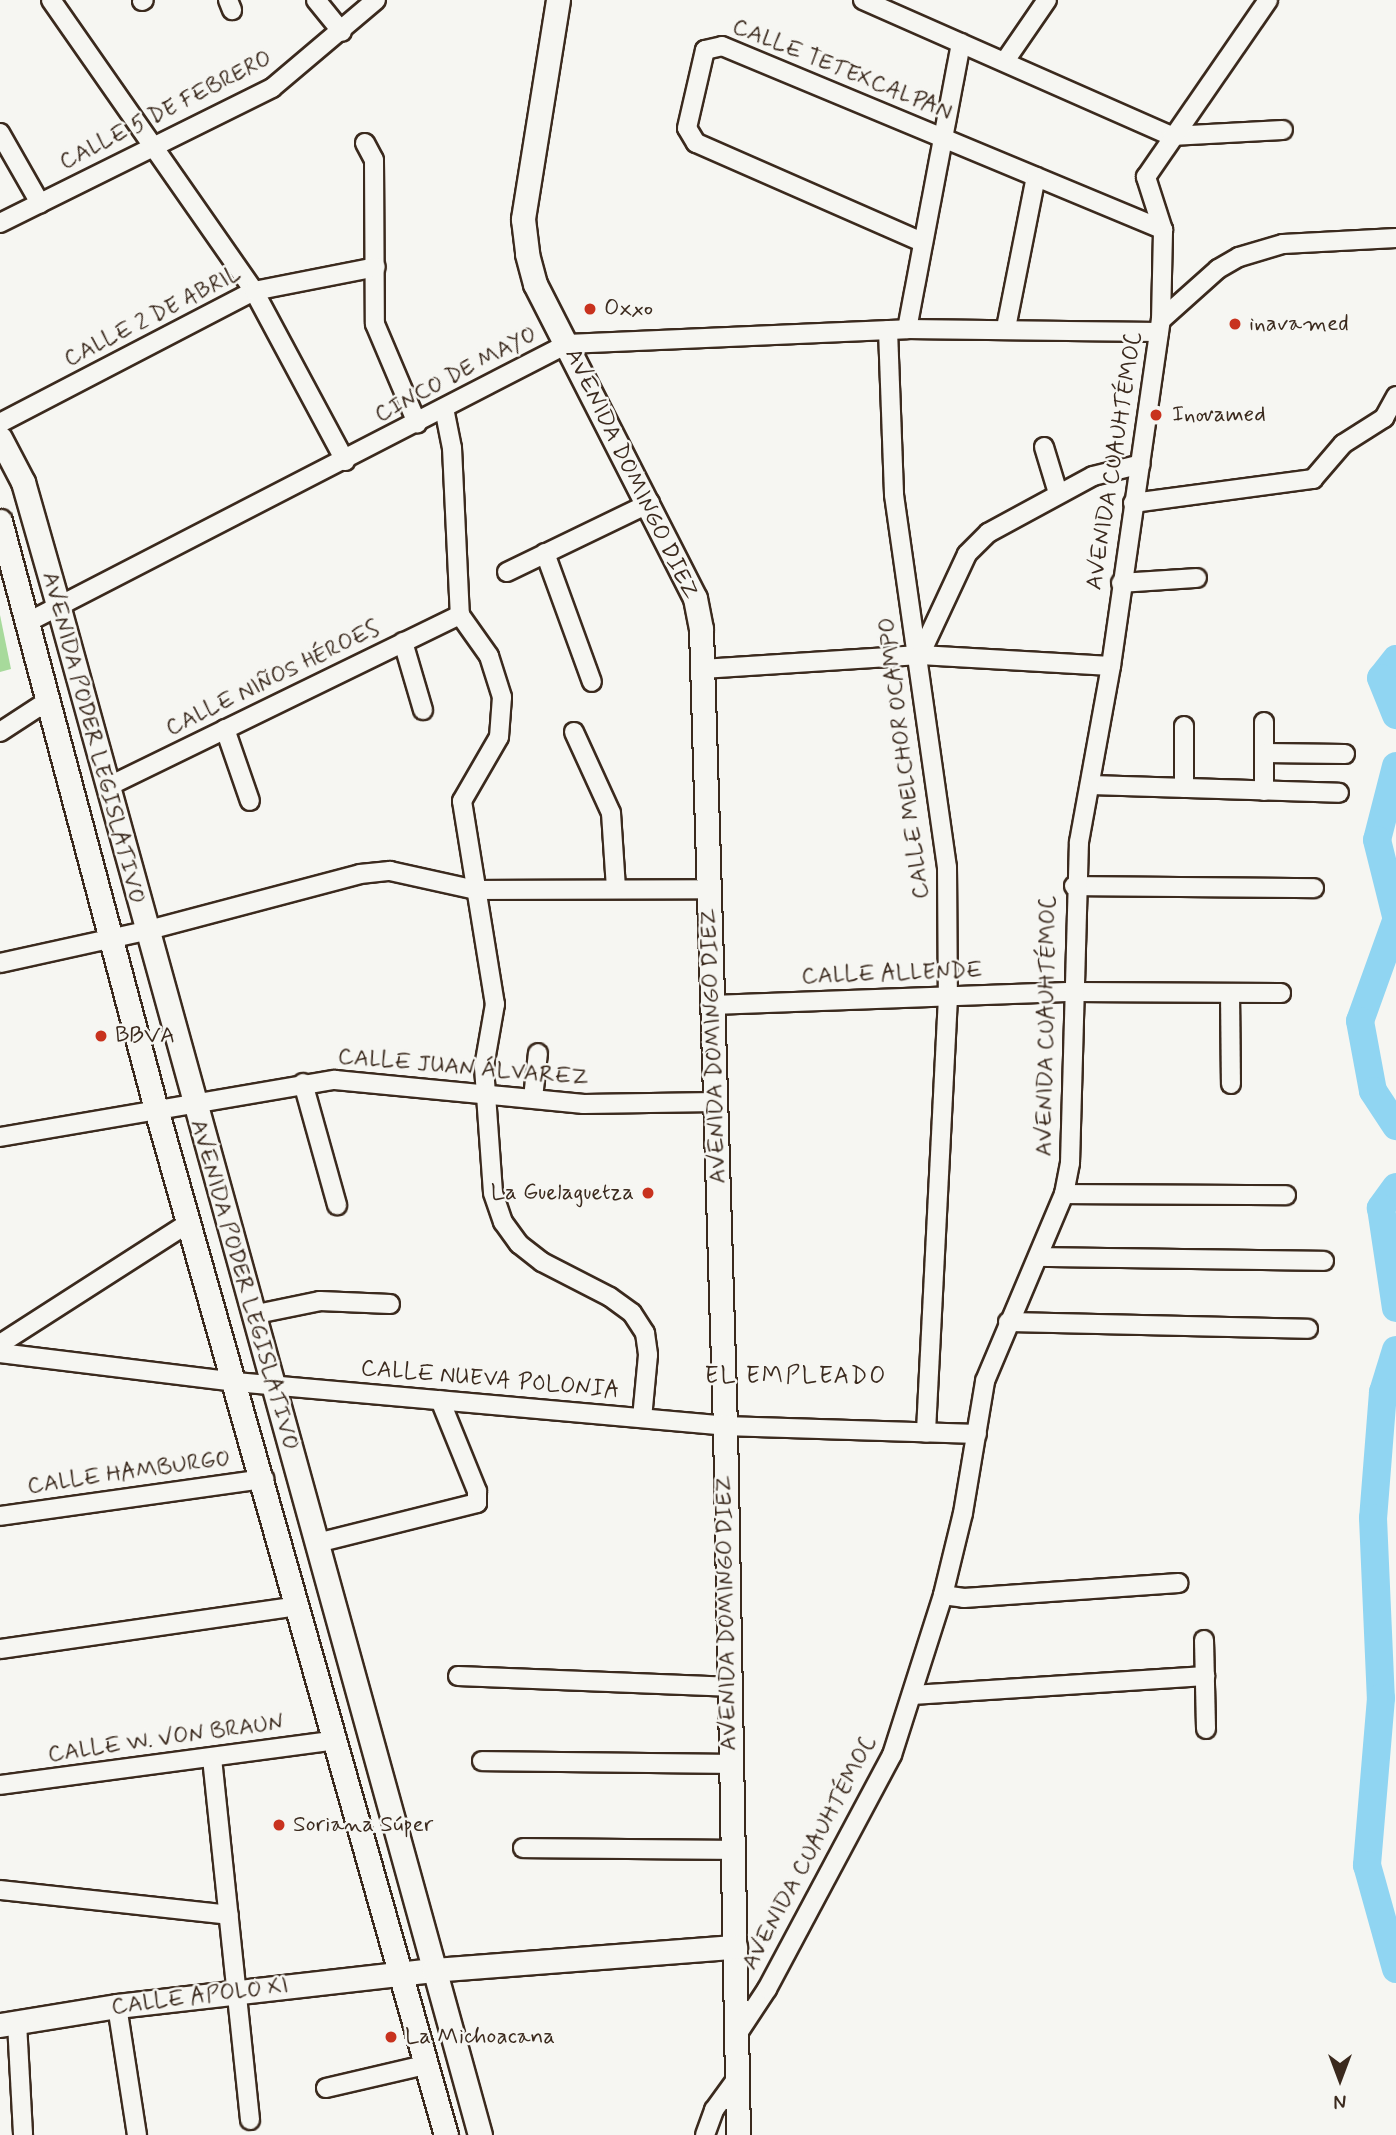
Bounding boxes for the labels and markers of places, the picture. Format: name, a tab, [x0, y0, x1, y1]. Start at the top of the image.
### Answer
place label: Oxxo	[604, 295, 653, 323]
marker: Oxxo	[582, 301, 598, 317]
place label: inavamed	[1249, 310, 1349, 338]
marker: inavamed	[1227, 316, 1243, 332]
place label: Inovamed	[1172, 401, 1266, 429]
marker: Inovamed	[1146, 405, 1166, 425]
place label: BBVA	[115, 1022, 175, 1050]
marker: BBVA	[93, 1028, 109, 1044]
place label: La Guelaguetza	[474, 1179, 634, 1207]
marker: La Guelaguetza	[640, 1185, 656, 1201]
place label: Soriana Súper	[293, 1811, 433, 1839]
marker: Soriana Súper	[271, 1817, 287, 1833]
place label: La Michoacana	[405, 2023, 554, 2051]
marker: La Michoacana	[383, 2029, 399, 2045]

